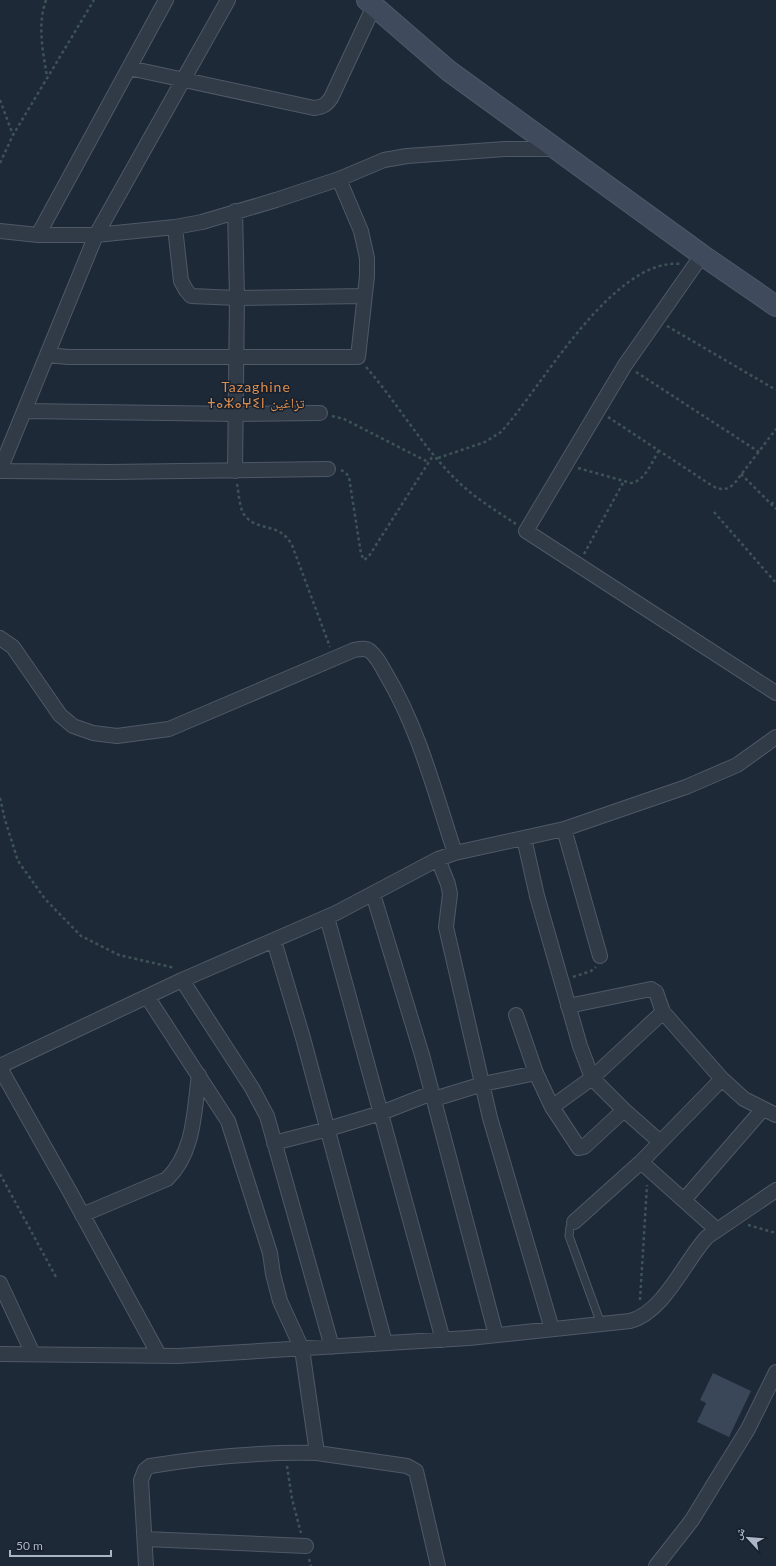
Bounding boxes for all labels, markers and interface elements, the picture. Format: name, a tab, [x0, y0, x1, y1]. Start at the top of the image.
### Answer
district label: Tazaghine ⵜⴰⵣⴰⵖⵉⵏ تزاغين	[208, 378, 305, 412]
north arrow	[728, 1518, 768, 1558]
text: ش	[730, 1525, 749, 1542]
scale bar	[10, 1532, 111, 1558]
text: 50 m	[16, 1538, 43, 1553]

